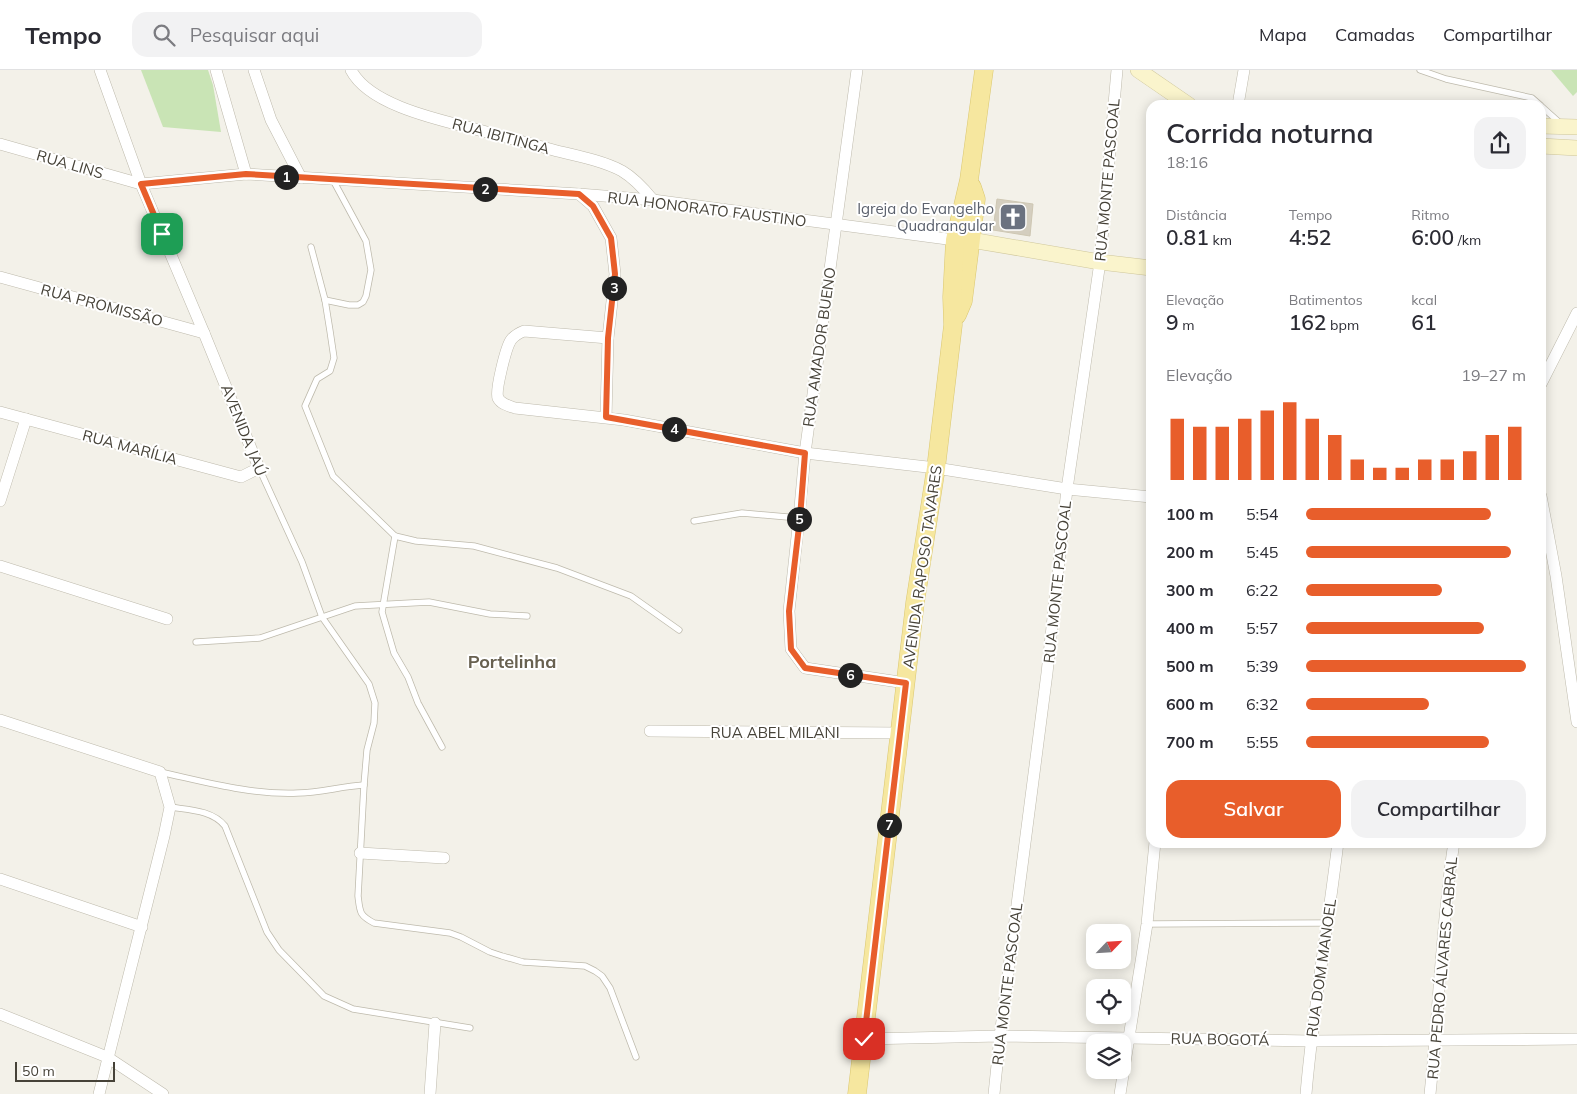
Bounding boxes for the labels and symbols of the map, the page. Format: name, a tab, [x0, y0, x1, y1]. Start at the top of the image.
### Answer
street label: RUA MONTE PASCOAL	[1090, 98, 1124, 262]
street label: RUA IBITINGA	[450, 114, 552, 158]
street label: RUA LINS	[34, 145, 106, 183]
pin: 1	[274, 164, 298, 190]
pin: 2	[472, 176, 498, 202]
street label: RUA HONORATO FAUSTINO	[606, 187, 808, 231]
place label: Igreja do Evangelho Quadrangular	[857, 199, 995, 235]
church icon: Igreja do Evangelho Quadrangular	[998, 202, 1028, 232]
pin	[141, 213, 183, 255]
street label: RUA AMADOR BUENO	[798, 266, 840, 428]
pin: 3	[602, 276, 626, 300]
street label: RUA PROMISSÃO	[39, 280, 165, 330]
street label: AVENIDA JAÚ	[217, 381, 271, 479]
pin: 4	[662, 416, 686, 442]
street label: RUA MARÍLIA	[80, 425, 180, 469]
street label: AVENIDA RAPOSO TAVARES	[898, 464, 946, 670]
street label: RUA MONTE PASCOAL	[1039, 500, 1075, 664]
pin: 5	[786, 506, 812, 532]
district label: Portelinha	[468, 650, 556, 673]
pin: 6	[838, 662, 862, 688]
street label: RUA ABEL MILANI	[710, 723, 840, 742]
pin: 7	[876, 812, 902, 838]
street label: RUA PEDRO ÁLVARES CABRAL	[1423, 856, 1461, 1080]
street label: RUA DOM MANOEL	[1302, 898, 1340, 1038]
street label: RUA MONTE PASCOAL	[988, 902, 1026, 1066]
north arrow	[1086, 924, 1131, 969]
pin	[843, 1018, 885, 1060]
street label: RUA BOGOTÁ	[1170, 1029, 1270, 1049]
scale bar	[15, 1059, 115, 1082]

